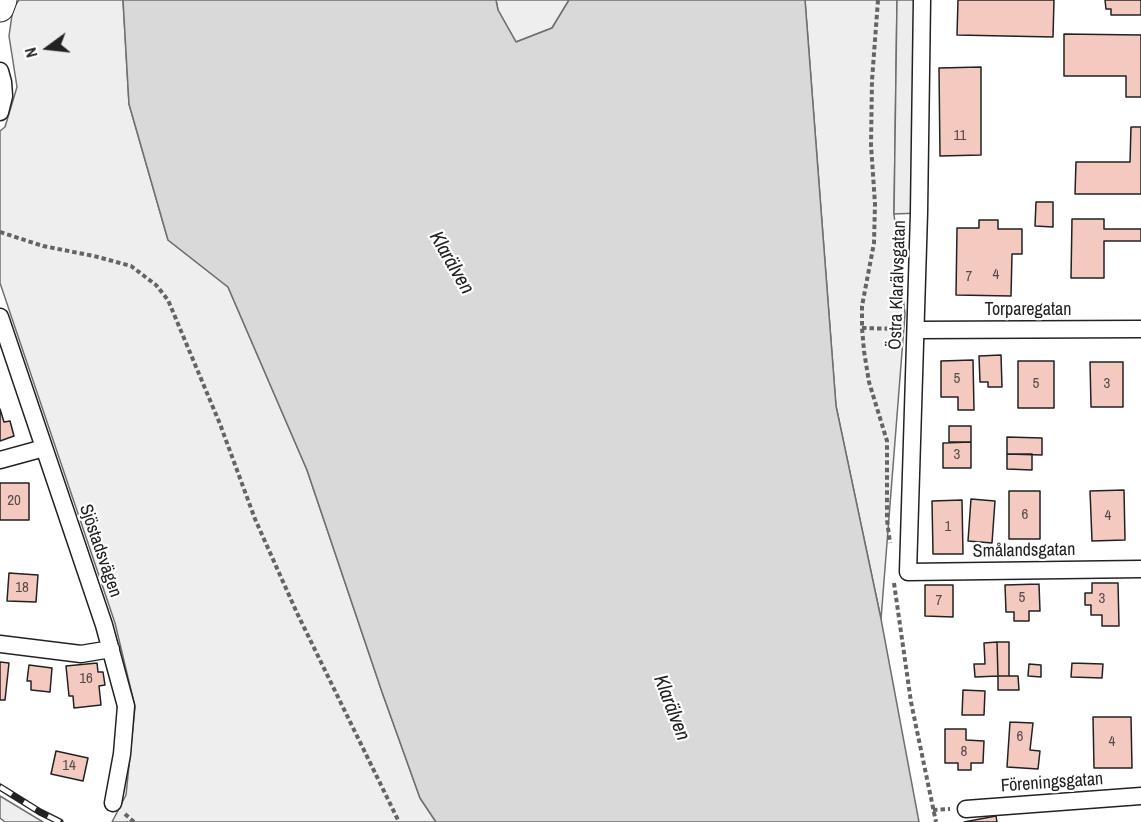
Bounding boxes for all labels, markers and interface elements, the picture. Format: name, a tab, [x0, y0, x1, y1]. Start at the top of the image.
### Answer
north arrow	[18, 18, 78, 78]
text: N	[19, 45, 42, 60]
house number: 11	[954, 127, 966, 145]
street label: Östra Klarälvsgatan	[885, 220, 911, 350]
water label: Klarälven	[424, 227, 478, 299]
house number: 4	[993, 266, 999, 284]
house number: 7	[966, 268, 972, 286]
street label: Torparegatan	[985, 299, 1071, 321]
house number: 5	[954, 370, 960, 388]
house number: 5	[1033, 375, 1039, 393]
house number: 3	[1104, 375, 1110, 393]
house number: 3	[954, 446, 960, 464]
house number: 20	[7, 492, 21, 510]
street label: Sjöstadsvägen	[74, 502, 126, 600]
house number: 6	[1022, 506, 1028, 524]
house number: 4	[1105, 507, 1111, 525]
house number: 1	[945, 518, 951, 536]
street label: Smålandsgatan	[973, 539, 1075, 563]
house number: 18	[15, 579, 29, 597]
house number: 5	[1019, 589, 1025, 607]
house number: 3	[1099, 590, 1105, 608]
house number: 7	[936, 592, 942, 610]
house number: 16	[79, 670, 93, 688]
water label: Klarälven	[648, 672, 694, 744]
house number: 6	[1017, 728, 1023, 746]
house number: 4	[1109, 733, 1115, 751]
house number: 8	[961, 743, 967, 761]
house number: 14	[62, 757, 76, 775]
street label: Föreningsgatan	[1000, 769, 1104, 797]

